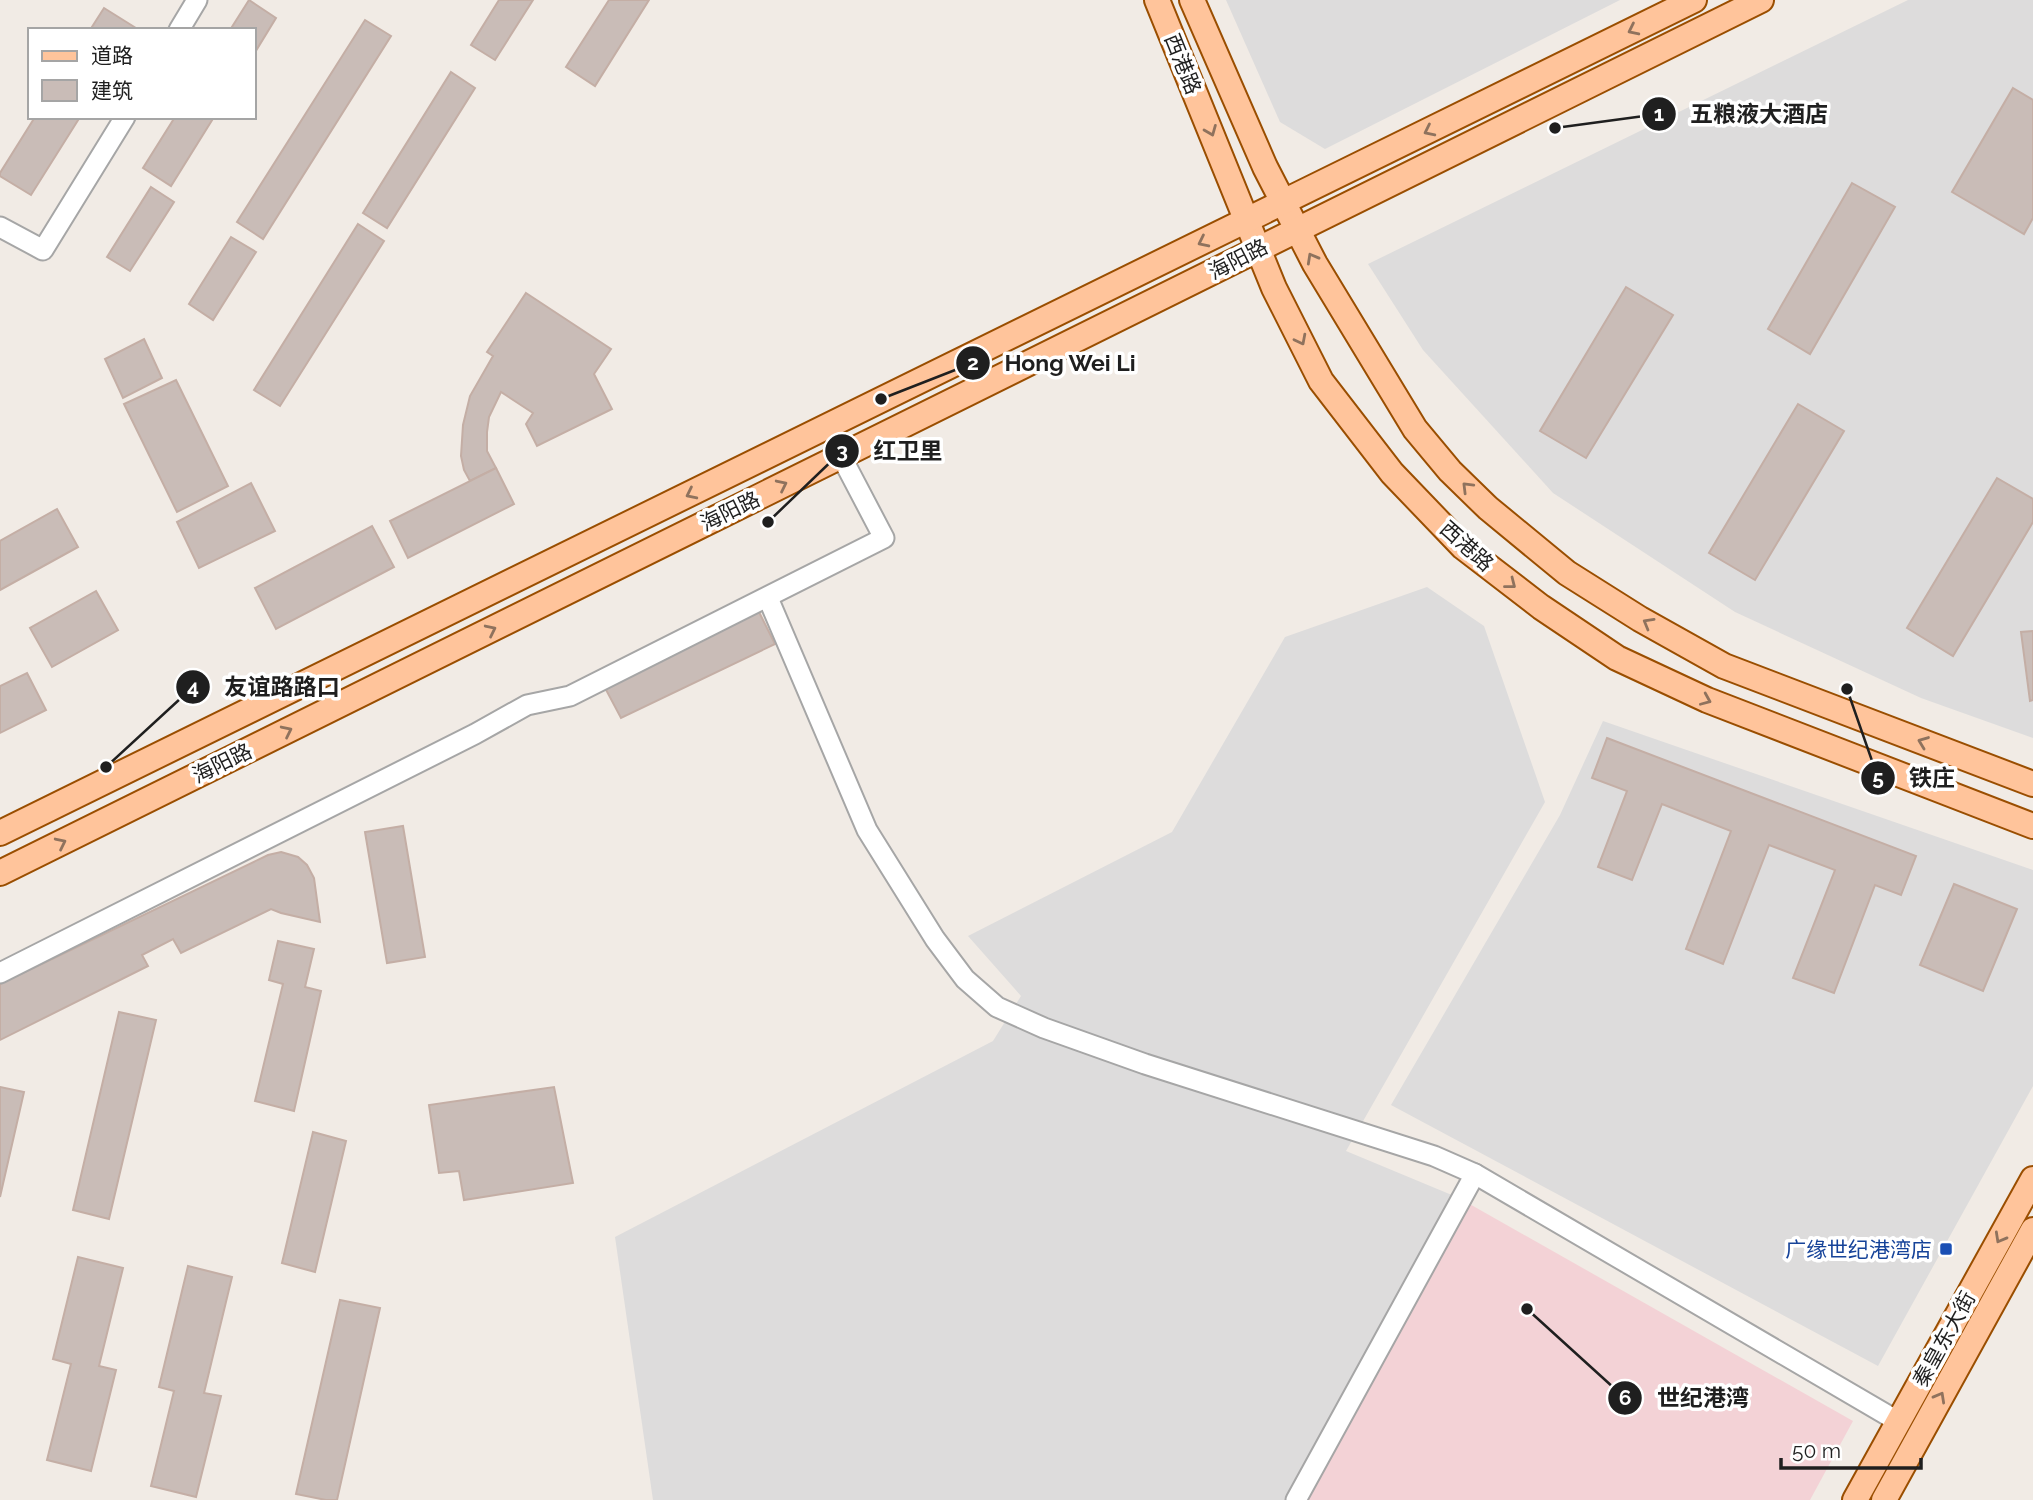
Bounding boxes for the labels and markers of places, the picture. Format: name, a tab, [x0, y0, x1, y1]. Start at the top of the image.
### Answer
callout: 五粮液大酒店	[1641, 92, 1842, 136]
callout: Hong Wei Li	[955, 341, 1150, 385]
callout: 红卫里	[825, 429, 957, 473]
callout: 友谊路路口	[176, 665, 354, 709]
callout: 铁庄	[1860, 756, 1969, 800]
place label: 广缘世纪港湾店	[1785, 1237, 1932, 1262]
marker: 广缘世纪港湾店	[1938, 1241, 1954, 1257]
callout: 世纪港湾	[1608, 1376, 1763, 1420]

